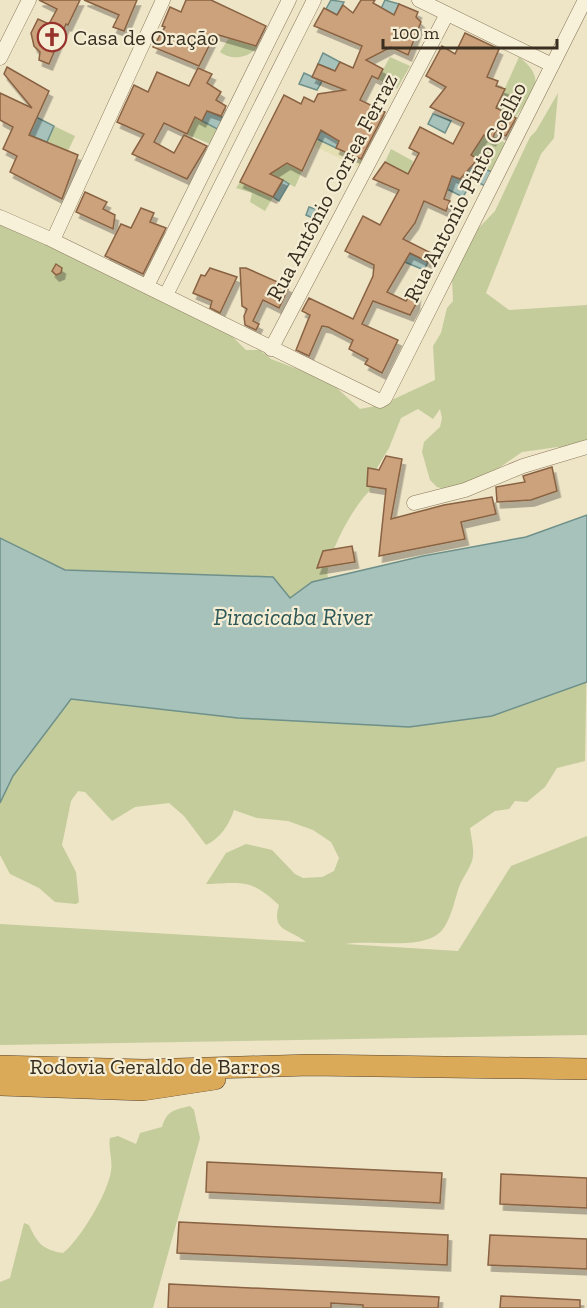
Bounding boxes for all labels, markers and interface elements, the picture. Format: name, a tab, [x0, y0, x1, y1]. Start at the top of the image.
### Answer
scale bar	[383, 12, 557, 50]
church icon: Casa de Oração	[36, 21, 68, 53]
text: 100 m	[392, 22, 440, 44]
place label: Casa de Oração	[73, 24, 219, 51]
street label: Rua Antônio Correa Ferraz	[261, 69, 403, 305]
street label: Rua Antonio Pinto Coelho	[398, 77, 532, 307]
water label: Piracicaba River	[214, 602, 373, 631]
street label: Rodovia Geraldo de Barros	[30, 1053, 280, 1080]

